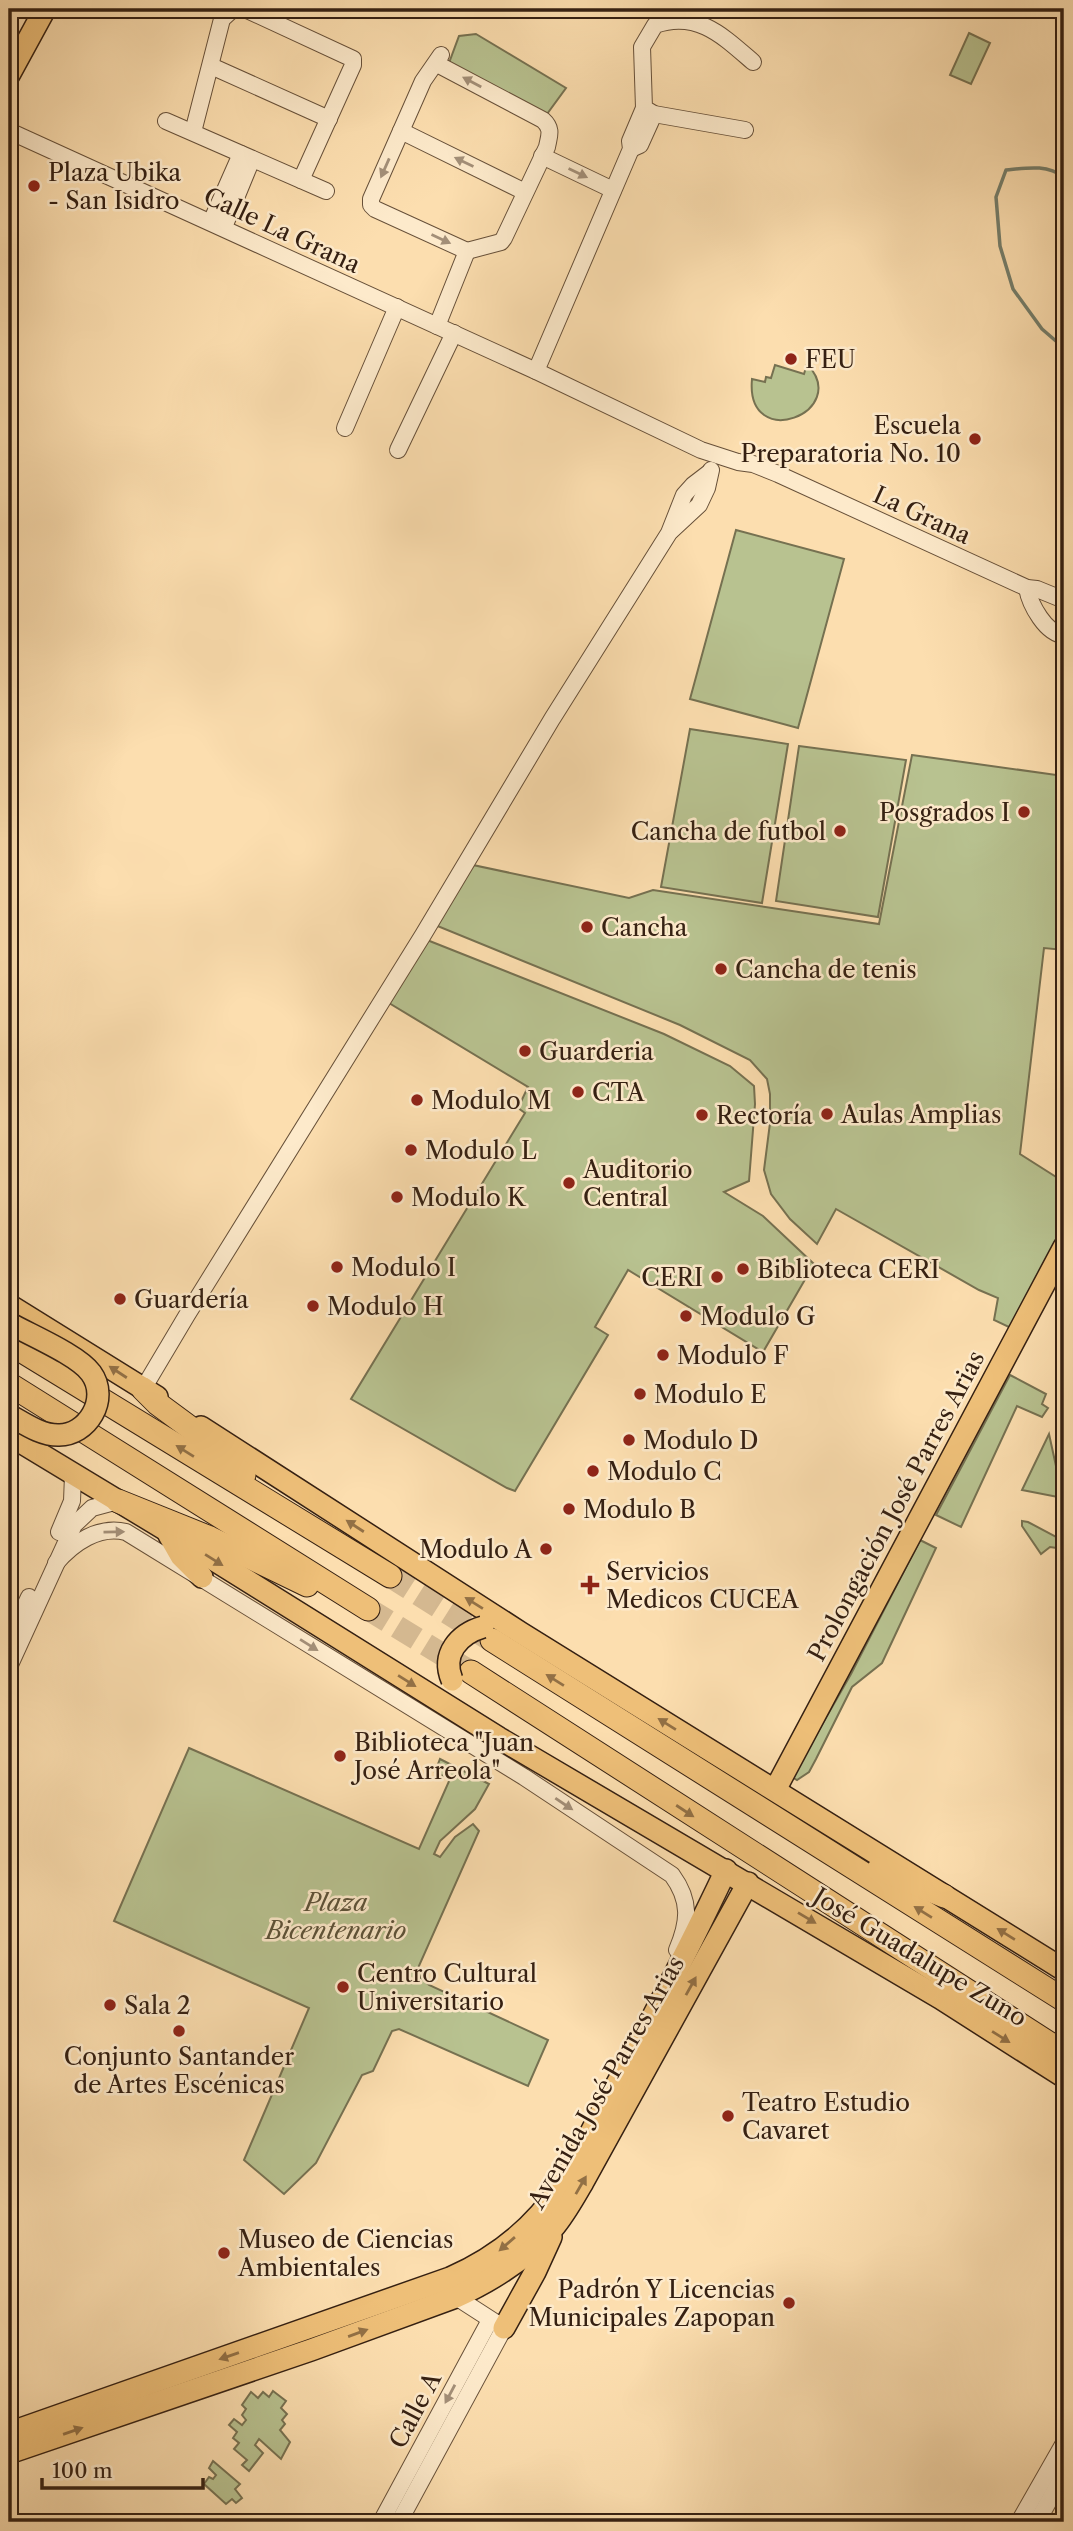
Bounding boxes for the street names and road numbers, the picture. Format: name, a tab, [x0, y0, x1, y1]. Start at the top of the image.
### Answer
street label: Calle La Grana	[199, 181, 365, 279]
street label: La Grana	[869, 480, 976, 550]
street label: Prolongación José Parres Arias	[802, 1346, 990, 1666]
street label: José Guadalupe Zuno	[804, 1880, 1032, 2032]
street label: Avenida José Parres Arias	[521, 1951, 690, 2214]
street label: Calle A	[383, 2366, 448, 2453]

